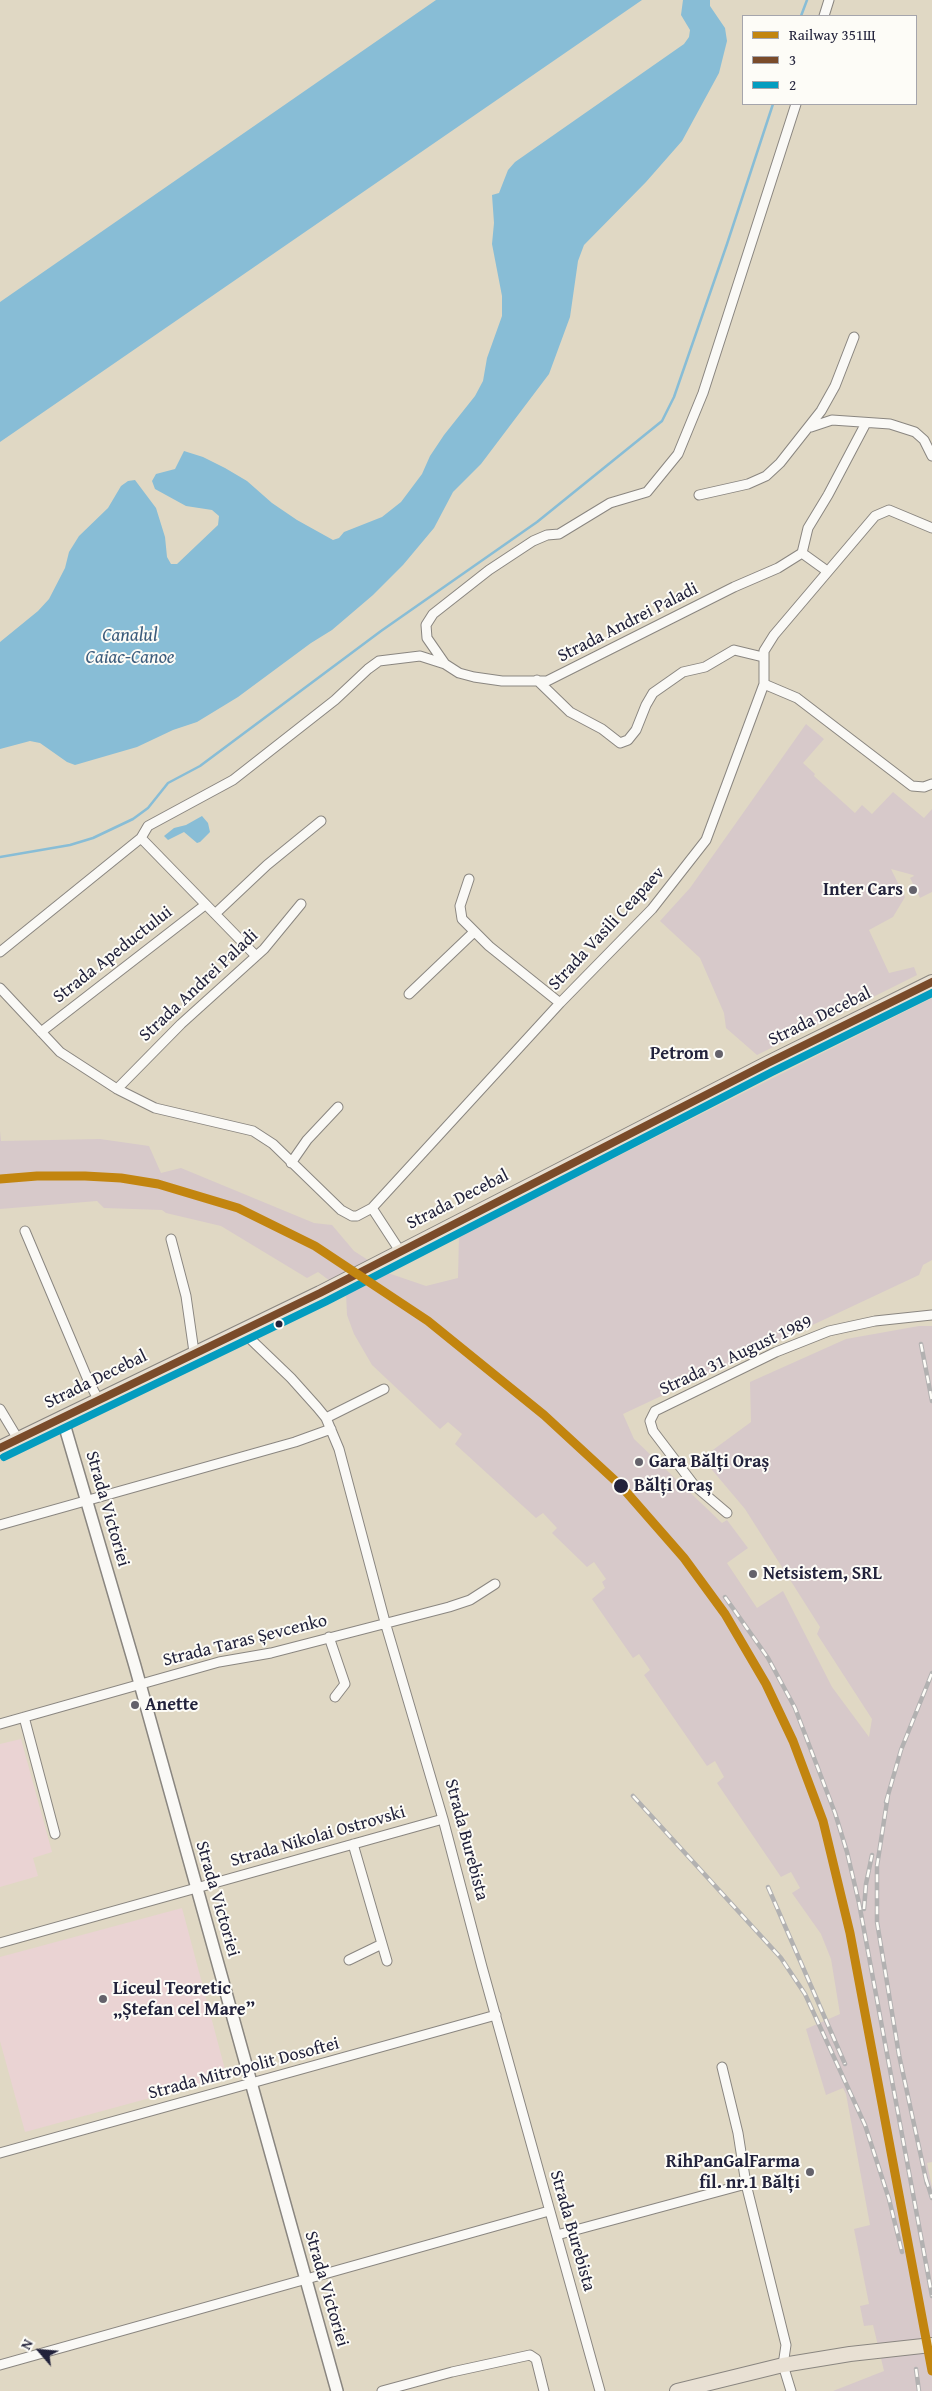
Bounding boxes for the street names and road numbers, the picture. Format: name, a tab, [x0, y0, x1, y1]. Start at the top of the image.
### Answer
street label: Strada Andrei Paladi	[554, 578, 702, 668]
street label: Strada Vasili Ceapaev	[544, 863, 670, 995]
street label: Strada Apeductului	[49, 902, 177, 1008]
street label: Strada Andrei Paladi	[135, 925, 263, 1047]
street label: Strada Decebal	[765, 983, 875, 1051]
street label: Strada Decebal	[403, 1165, 513, 1235]
street label: Strada 31 August 1989	[656, 1311, 816, 1401]
street label: Strada Decebal	[41, 1346, 151, 1414]
street label: Strada Victoriei	[80, 1449, 134, 1569]
street label: Strada Taras Șevcenko	[161, 1610, 329, 1672]
street label: Strada Burebista	[439, 1777, 493, 1903]
street label: Strada Nikolai Ostrovski	[228, 1802, 408, 1872]
street label: Strada Victoriei	[190, 1839, 244, 1959]
street label: Strada Mitropolit Dosoftei	[146, 2033, 342, 2105]
street label: Strada Burebista	[544, 2168, 600, 2294]
street label: Strada Victoriei	[299, 2229, 353, 2349]

